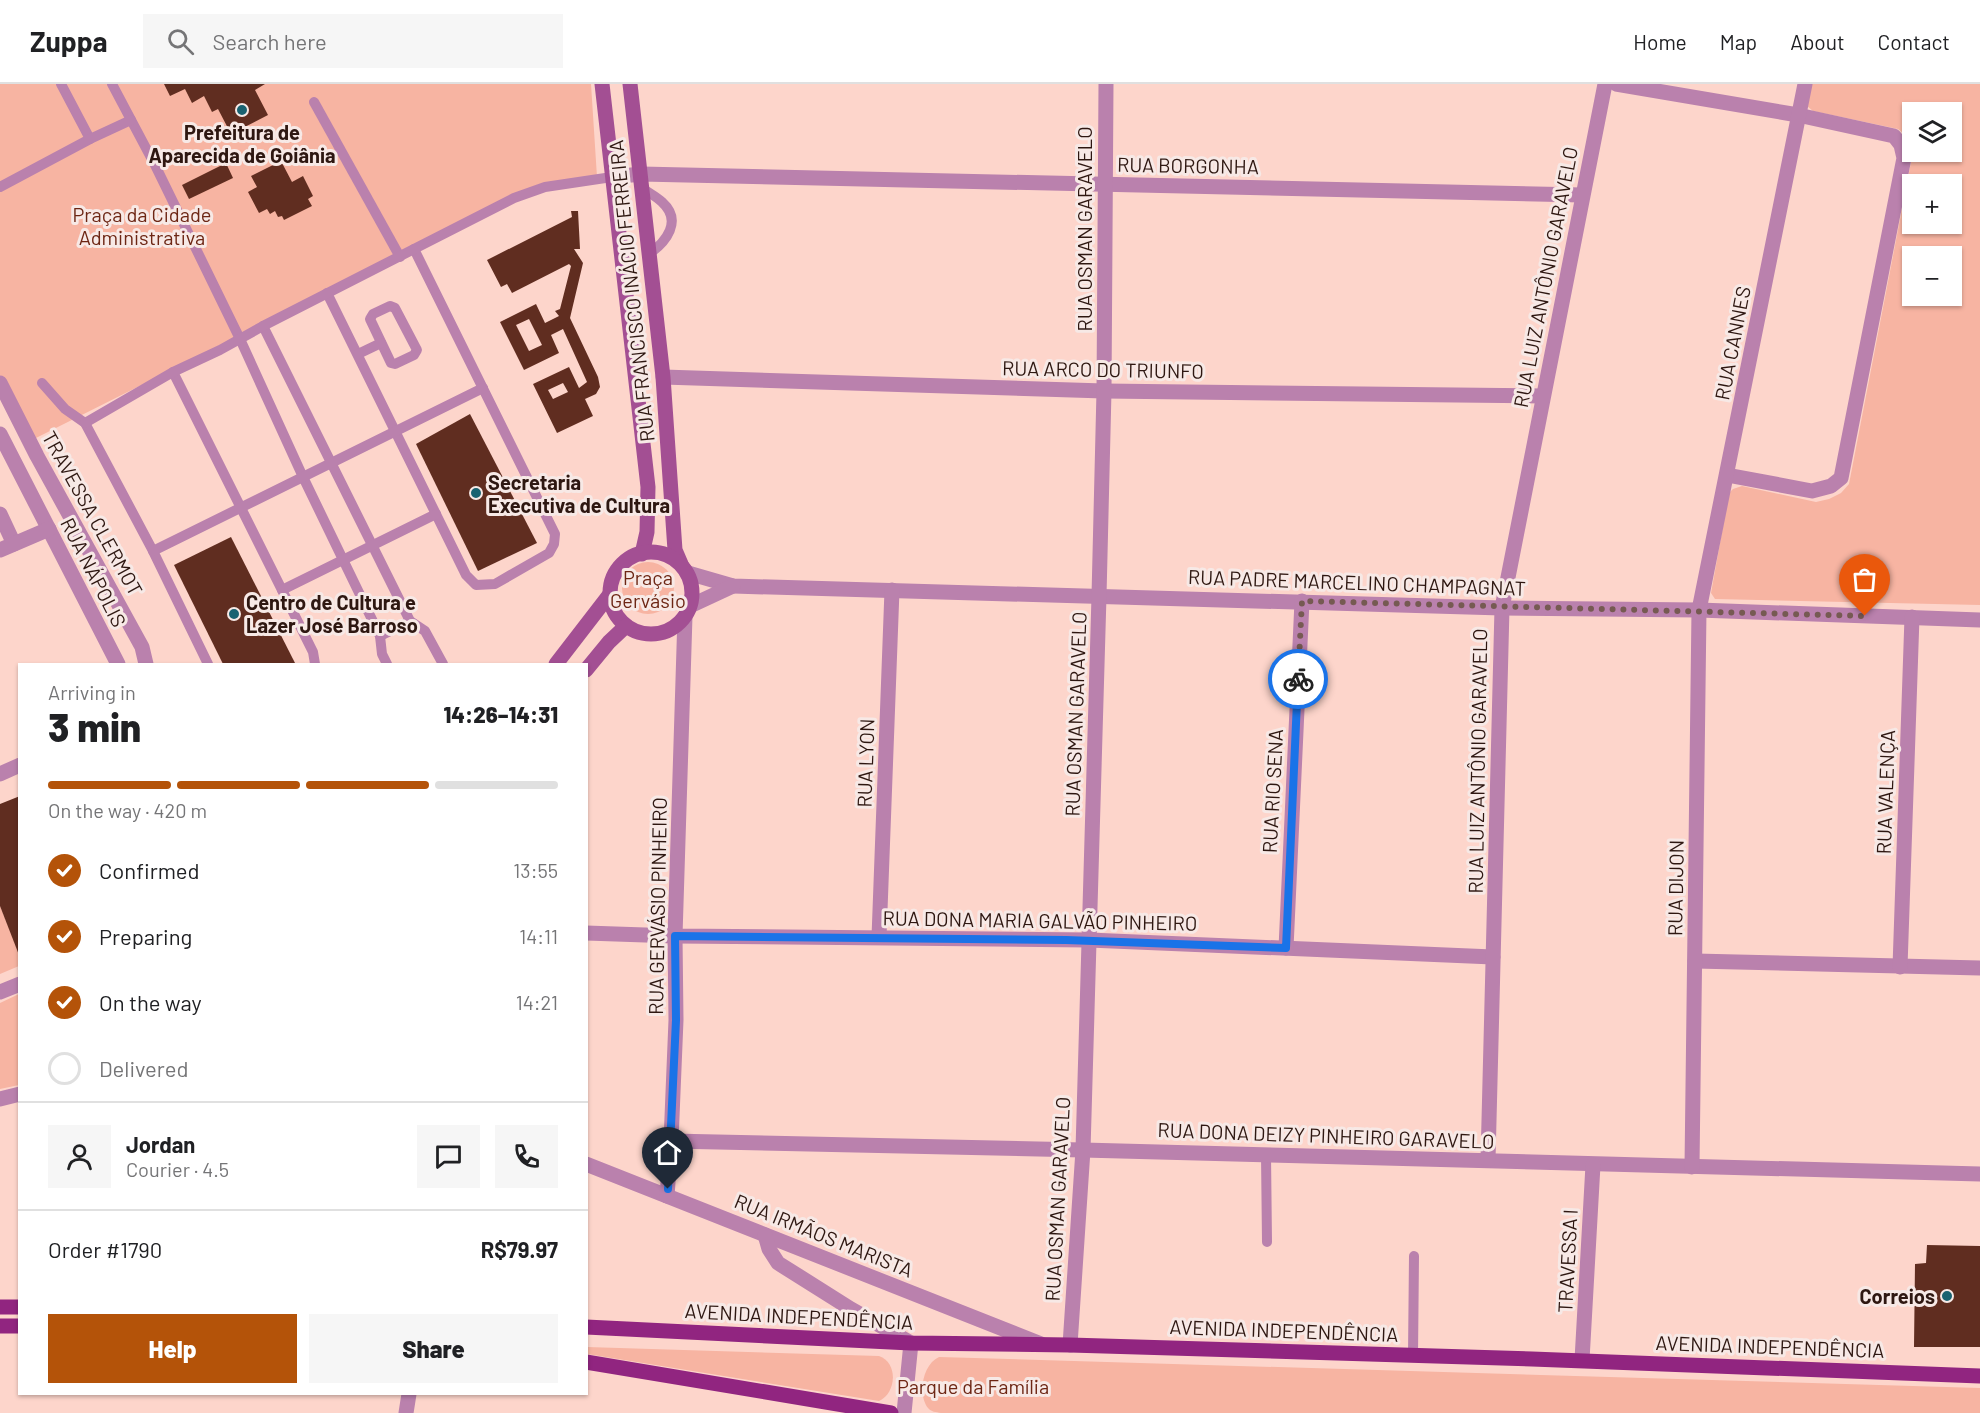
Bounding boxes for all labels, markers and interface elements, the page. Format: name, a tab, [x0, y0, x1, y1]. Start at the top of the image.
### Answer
search box	[143, 14, 563, 68]
text: Zuppa	[30, 24, 107, 58]
icon: search	[164, 25, 197, 58]
text: Search here	[212, 28, 327, 54]
text: Home	[1633, 29, 1687, 54]
text: Map	[1720, 29, 1757, 54]
text: About	[1790, 29, 1845, 54]
text: Contact	[1878, 29, 1950, 54]
map controls	[1902, 102, 1962, 306]
button: layers	[1902, 102, 1962, 162]
marker: Prefeitura de Aparecida de Goiânia	[235, 103, 249, 117]
place label: Prefeitura de Aparecida de Goiânia	[148, 120, 336, 167]
street label: RUA OSMAN GARAVELO	[1072, 126, 1096, 332]
street label: RUA FRANCISCO INÁCIO FERREIRA	[603, 139, 659, 443]
street label: RUA LUIZ ANTÔNIO GARAVELO	[1508, 145, 1582, 409]
street label: RUA BORGONHA	[1117, 152, 1259, 178]
button: +	[1902, 174, 1962, 234]
park label: Praça da Cidade Administrativa	[72, 202, 212, 249]
button: −	[1902, 246, 1962, 306]
street label: RUA CANNES	[1709, 284, 1755, 402]
street label: RUA ARCO DO TRIUNFO	[1002, 355, 1204, 383]
street label: TRAVESSA CLERMOT	[38, 427, 148, 599]
place label: Secretaria Executiva de Cultura	[488, 470, 670, 517]
marker: Secretaria Executiva de Cultura	[469, 486, 483, 500]
street label: RUA NÁPOLIS	[56, 513, 132, 631]
pin	[1839, 554, 1890, 616]
icon: bag	[1848, 563, 1881, 596]
street label: RUA PADRE MARCELINO CHAMPAGNAT	[1188, 564, 1526, 600]
park label: Praça Gervásio	[610, 565, 686, 612]
place label: Centro de Cultura e Lazer José Barroso	[246, 590, 418, 637]
marker: Centro de Cultura e Lazer José Barroso	[227, 607, 241, 621]
street label: RUA OSMAN GARAVELO	[1059, 611, 1091, 817]
street label: RUA LUIZ ANTÔNIO GARAVELO	[1463, 628, 1491, 894]
courier	[1268, 649, 1328, 709]
icon: bike	[1282, 663, 1315, 696]
text: Arriving in	[48, 680, 136, 704]
text: 14:26–14:31	[443, 701, 558, 727]
text: 3 min	[48, 703, 141, 750]
street label: RUA LYON	[851, 718, 879, 808]
street label: RUA RIO SENA	[1257, 728, 1287, 854]
street label: RUA VALENÇA	[1871, 729, 1899, 855]
street label: RUA GERVÁSIO PINHEIRO	[643, 797, 671, 1015]
text: On the way · 420 m	[48, 798, 207, 822]
street label: RUA DIJON	[1662, 840, 1688, 936]
icon: check	[48, 854, 81, 887]
text: Confirmed	[99, 857, 199, 883]
text: 13:55	[513, 858, 558, 882]
street label: RUA DONA MARIA GALVÃO PINHEIRO	[883, 905, 1197, 935]
icon: check	[48, 920, 81, 953]
text: Preparing	[99, 923, 192, 949]
text: 14:11	[519, 924, 558, 948]
icon: check	[48, 986, 81, 1019]
text: On the way	[99, 989, 202, 1015]
text: 14:21	[516, 990, 558, 1014]
text: Delivered	[99, 1055, 188, 1081]
street label: RUA OSMAN GARAVELO	[1040, 1096, 1074, 1302]
street label: RUA DONA DEIZY PINHEIRO GARAVELO	[1157, 1117, 1495, 1153]
button: person	[48, 1125, 111, 1188]
button: chat	[417, 1125, 480, 1188]
button: phone	[495, 1125, 558, 1188]
pin	[642, 1127, 693, 1189]
text: Jordan	[126, 1131, 195, 1157]
icon: home	[651, 1136, 684, 1169]
text: Courier · 4.5	[126, 1157, 229, 1181]
street label: RUA IRMÃOS MARISTA	[731, 1188, 917, 1282]
street label: TRAVESSA I	[1552, 1209, 1582, 1313]
text: Order #1790	[48, 1236, 162, 1262]
text: R$79.97	[481, 1236, 558, 1262]
place label: Correios	[1859, 1284, 1935, 1308]
marker: Correios	[1940, 1289, 1954, 1303]
street label: AVENIDA INDEPENDÊNCIA	[684, 1298, 914, 1334]
button: Help	[48, 1314, 297, 1383]
button: Share	[309, 1314, 558, 1383]
street label: AVENIDA INDEPENDÊNCIA	[1169, 1314, 1399, 1346]
street label: AVENIDA INDEPENDÊNCIA	[1655, 1330, 1885, 1362]
park label: Parque da Família	[897, 1374, 1049, 1398]

